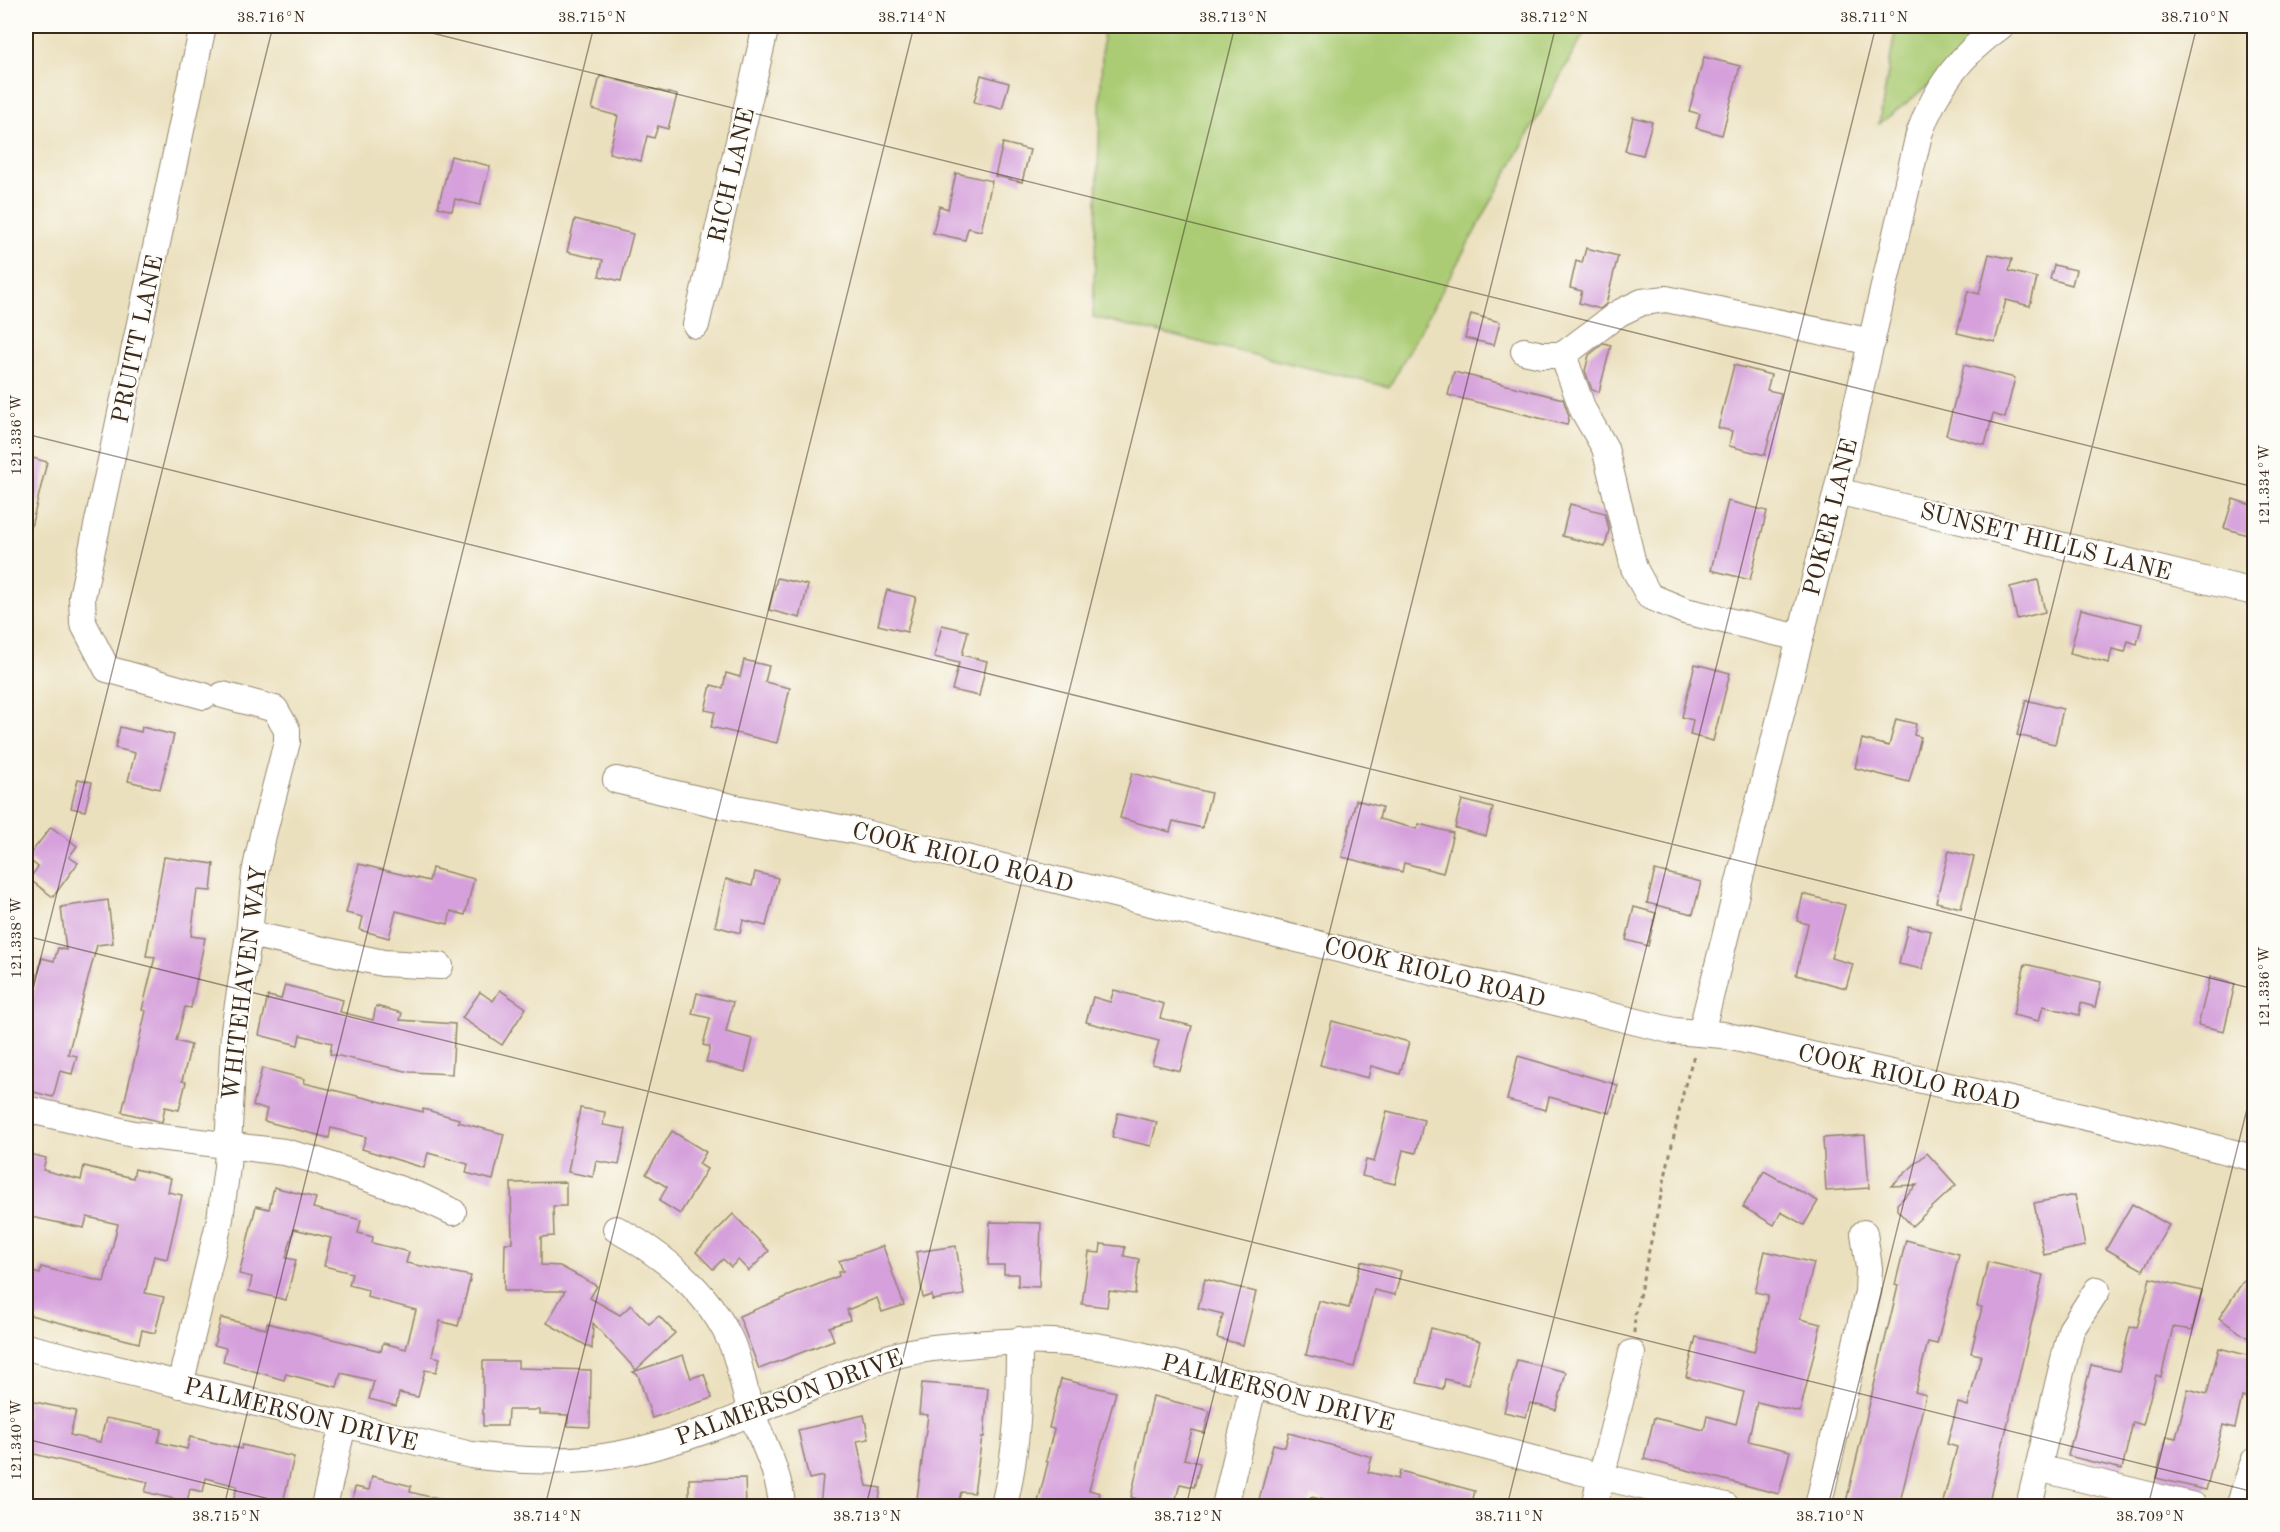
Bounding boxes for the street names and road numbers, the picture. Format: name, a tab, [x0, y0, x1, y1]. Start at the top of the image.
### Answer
street label: RICH LANE	[706, 106, 760, 245]
street label: PRUITT LANE	[109, 253, 168, 426]
street label: POKER LANE	[1801, 436, 1863, 599]
street label: SUNSET HILLS LANE	[1917, 500, 2174, 586]
street label: COOK RIOLO ROAD	[849, 820, 1076, 898]
street label: WHITEHAVEN WAY	[220, 864, 272, 1102]
street label: COOK RIOLO ROAD	[1321, 935, 1548, 1013]
street label: COOK RIOLO ROAD	[1795, 1042, 2022, 1116]
street label: PALMERSON DRIVE	[673, 1347, 907, 1451]
street label: PALMERSON DRIVE	[1158, 1351, 1397, 1437]
street label: PALMERSON DRIVE	[181, 1375, 420, 1457]

